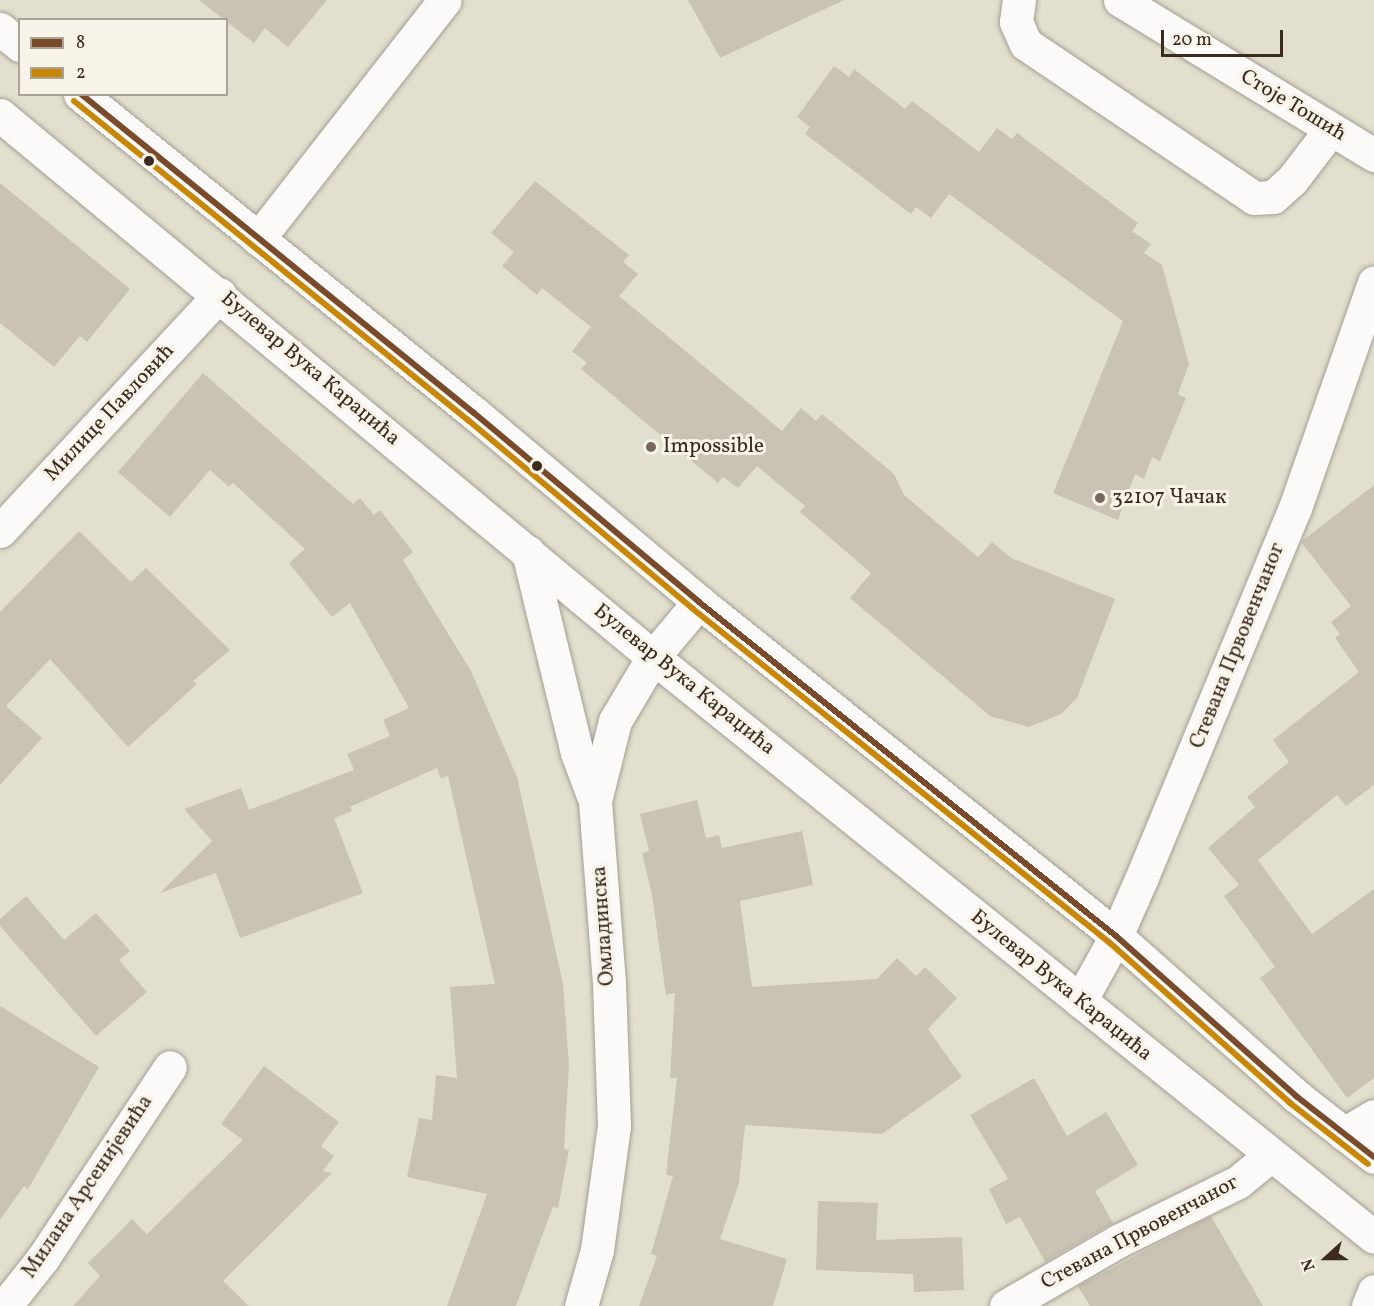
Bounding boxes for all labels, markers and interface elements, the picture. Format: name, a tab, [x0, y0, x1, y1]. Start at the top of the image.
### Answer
legend	[18, 18, 228, 96]
scale bar	[1164, 18, 1286, 56]
text: 20 m	[1172, 28, 1212, 53]
text: 8	[76, 31, 85, 56]
text: 2	[76, 61, 86, 86]
street label: Стоје Тошић	[1235, 64, 1351, 148]
unlabelled marker	[143, 155, 155, 167]
street label: Булевар Вука Караџића	[215, 287, 405, 451]
street label: Милице Павловић	[40, 339, 180, 487]
place label: Impossible	[663, 434, 764, 460]
marker: Impossible	[644, 440, 658, 454]
unlabelled marker	[531, 460, 543, 472]
place label: 32107 Чачак	[1112, 485, 1226, 511]
marker: 32107 Чачак	[1093, 491, 1107, 505]
street label: Стевана Првовенчаног	[1185, 539, 1291, 753]
street label: Булевар Вука Караџића	[588, 599, 780, 761]
street label: Омладинска	[587, 865, 621, 987]
street label: Булевар Вука Караџића	[965, 905, 1157, 1067]
street label: Милана Арсенијевића	[17, 1091, 159, 1283]
street label: Стевана Првовенчаног	[1037, 1170, 1243, 1296]
north arrow	[1296, 1228, 1356, 1288]
text: N	[1297, 1255, 1322, 1274]

